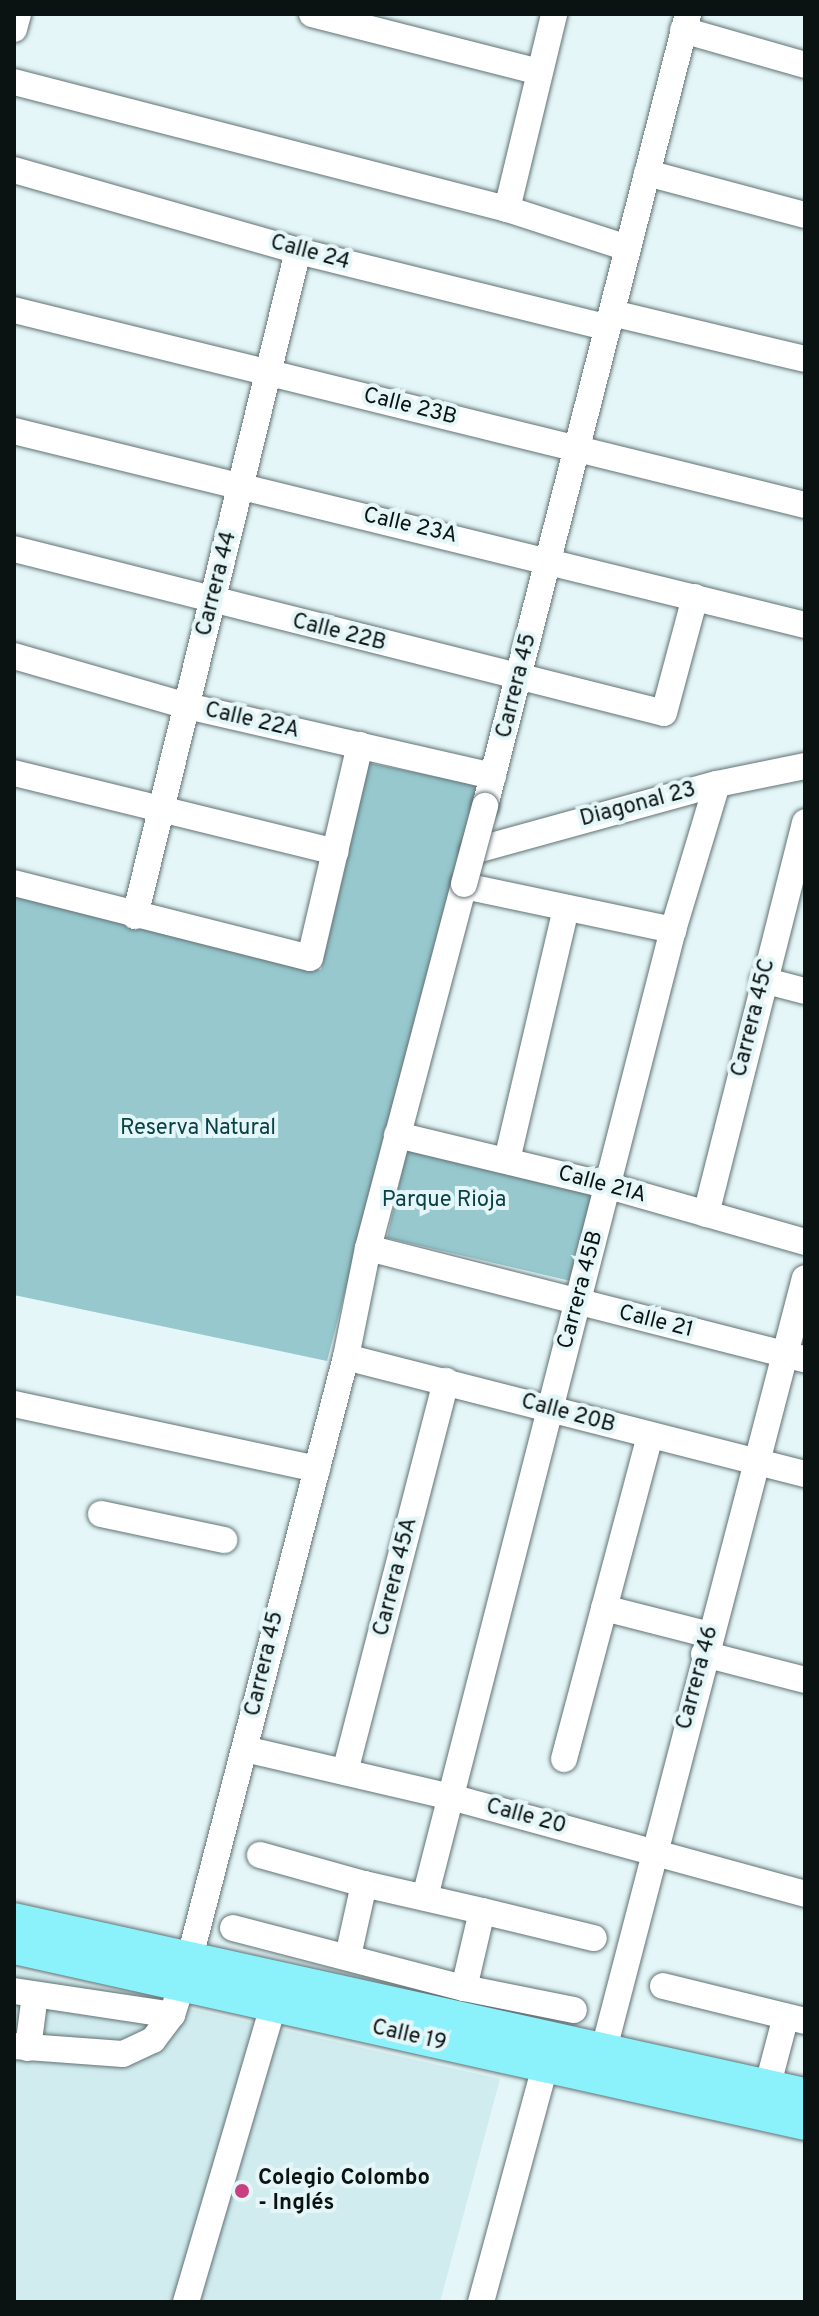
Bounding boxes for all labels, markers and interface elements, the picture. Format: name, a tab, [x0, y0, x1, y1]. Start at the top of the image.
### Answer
street label: Calle 24	[267, 230, 353, 276]
street label: Calle 23B	[361, 383, 459, 431]
street label: Calle 23A	[360, 502, 460, 550]
street label: Carrera 44	[191, 529, 243, 639]
street label: Calle 22B	[289, 609, 389, 657]
street label: Carrera 45	[491, 631, 543, 741]
street label: Calle 22A	[202, 697, 302, 745]
street label: Diagonal 23	[577, 777, 699, 833]
street label: Carrera 45C	[727, 956, 781, 1080]
park label: Reserva Natural	[120, 1116, 276, 1142]
street label: Calle 21A	[555, 1161, 649, 1209]
park label: Parque Rioja	[382, 1188, 506, 1214]
street label: Carrera 45B	[553, 1228, 609, 1352]
street label: Calle 21	[616, 1300, 696, 1344]
street label: Calle 20B	[518, 1389, 618, 1439]
street label: Carrera 45A	[369, 1515, 423, 1639]
street label: Carrera 45	[240, 1609, 290, 1719]
street label: Carrera 46	[671, 1623, 725, 1733]
street label: Calle 20	[483, 1794, 569, 1840]
street label: Calle 19	[369, 2015, 449, 2057]
place label: Colegio Colombo - Inglés	[258, 2165, 430, 2216]
marker: Colegio Colombo - Inglés	[233, 2182, 251, 2200]

